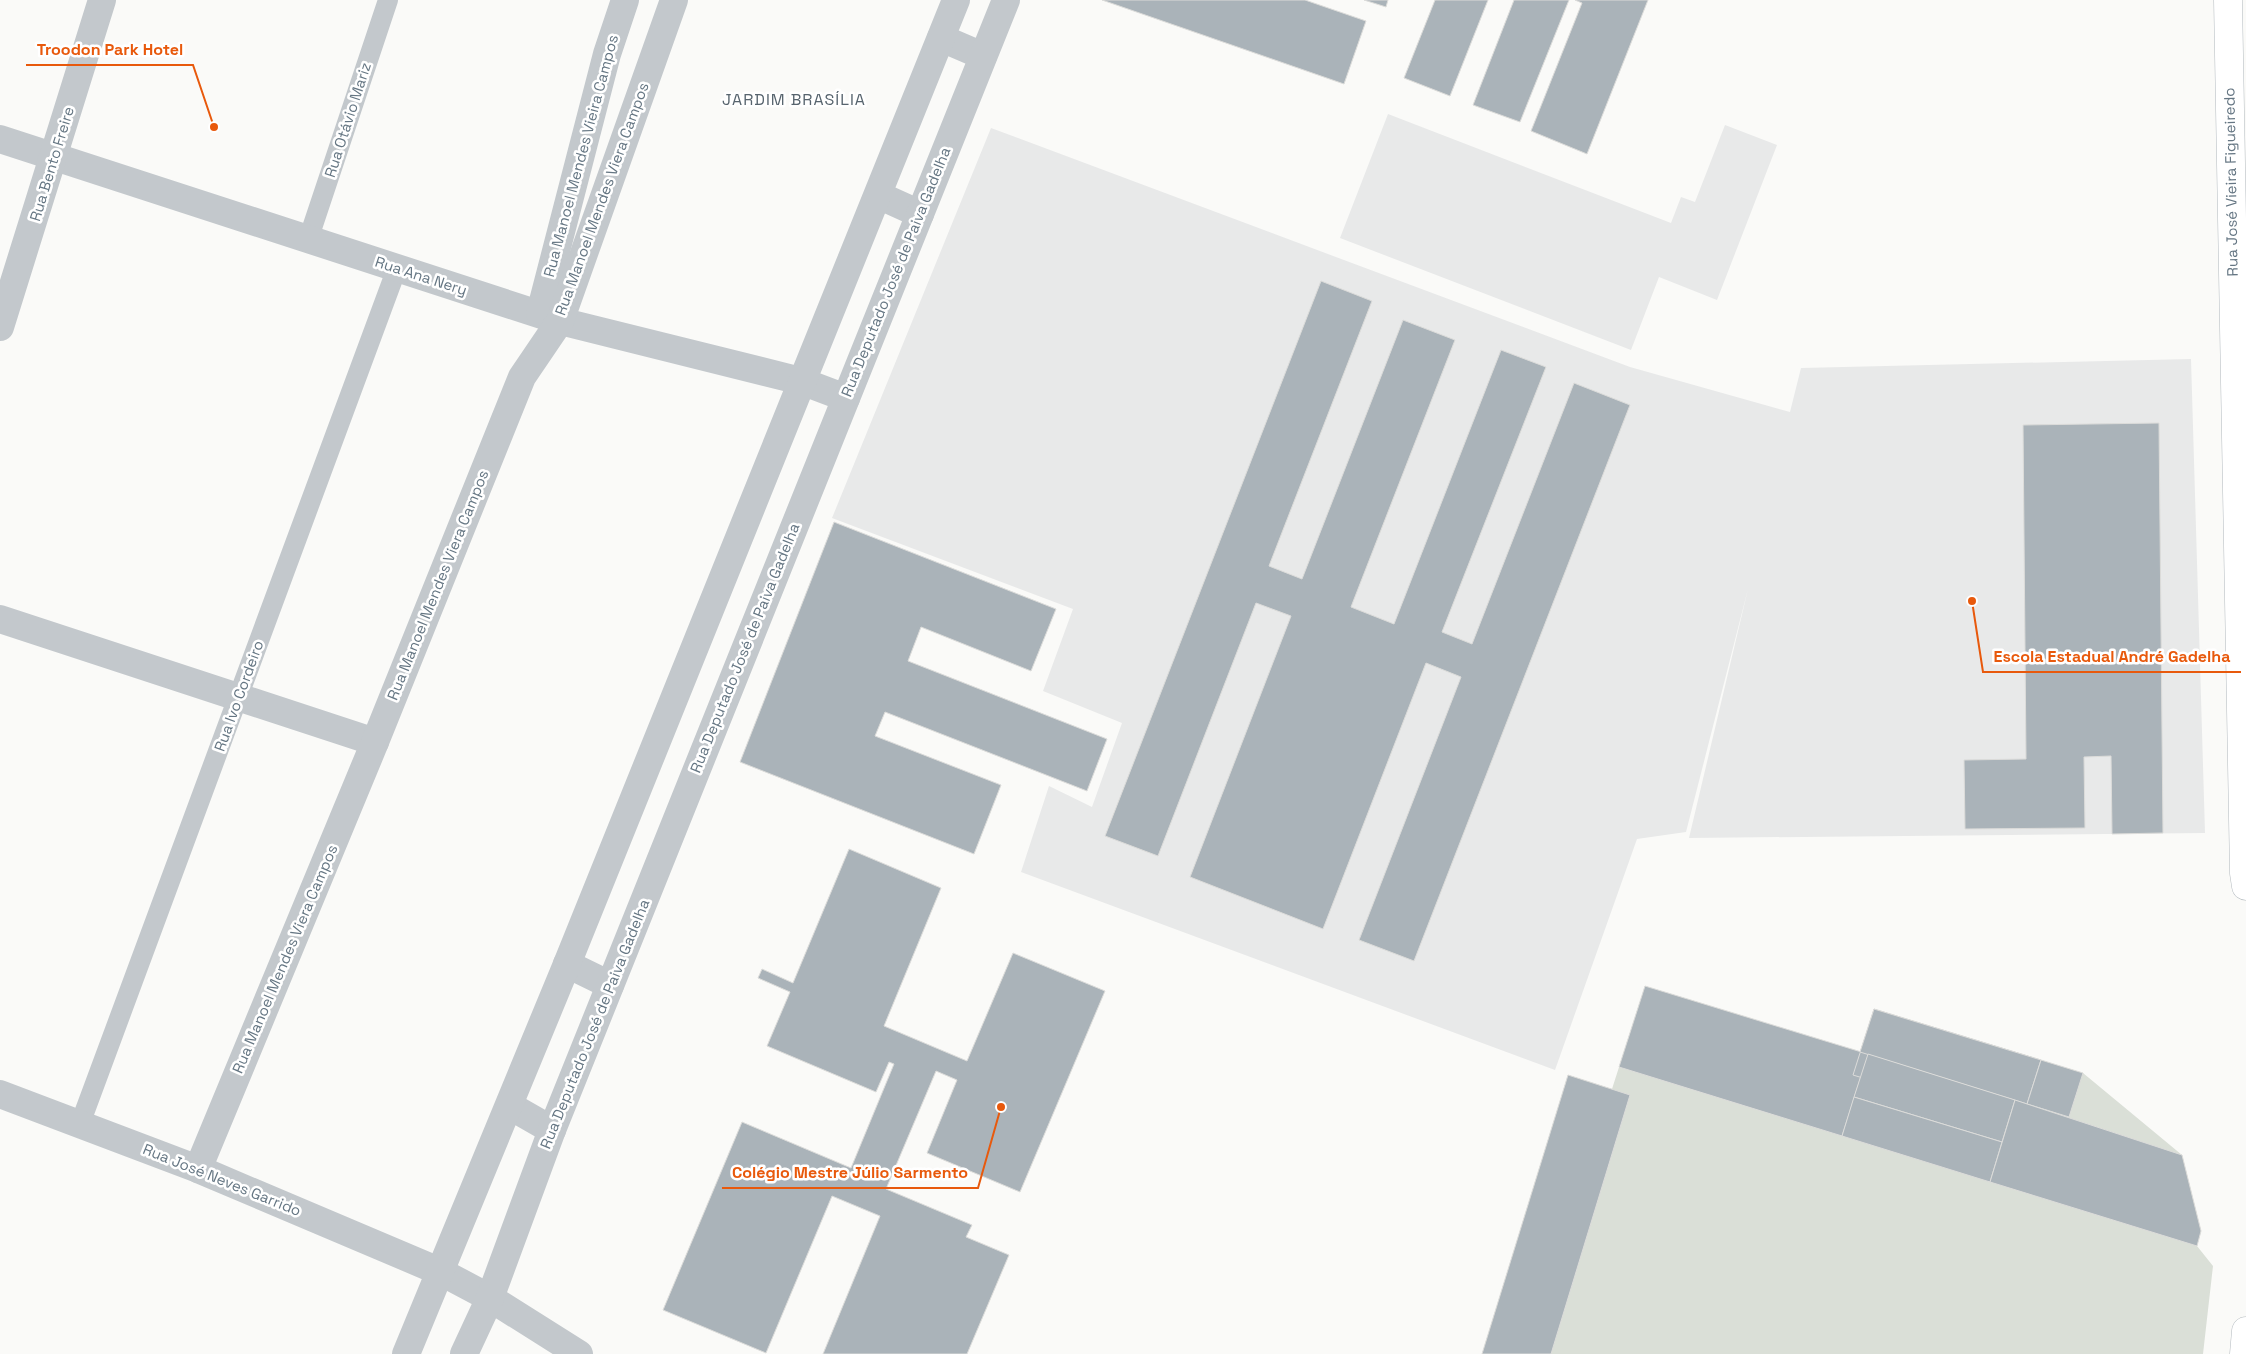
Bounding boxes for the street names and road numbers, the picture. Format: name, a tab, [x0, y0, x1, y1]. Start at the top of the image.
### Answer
street label: Rua Manoel Mendes Vieira Campos	[539, 33, 622, 279]
street label: Rua Otávio Mariz	[320, 60, 375, 180]
street label: Rua Manoel Mendes Viera Campos	[550, 80, 653, 318]
street label: Rua José Vieira Figueiredo	[2219, 87, 2242, 277]
street label: Rua Bento Freire	[25, 104, 78, 224]
street label: Rua Deputado José de Paiva Gadelha	[837, 144, 955, 399]
street label: Rua Ana Nery	[373, 252, 470, 299]
street label: Rua Manoel Mendes Viera Campos	[383, 467, 493, 703]
street label: Rua Deputado José de Paiva Gadelha	[686, 520, 804, 775]
street label: Rua Ivo Cordeiro	[210, 638, 267, 754]
street label: Rua Manoel Mendes Viera Campos	[228, 842, 341, 1076]
street label: Rua Deputado José de Paiva Gadelha	[536, 896, 654, 1151]
street label: Rua José Neves Garrido	[140, 1139, 304, 1220]

